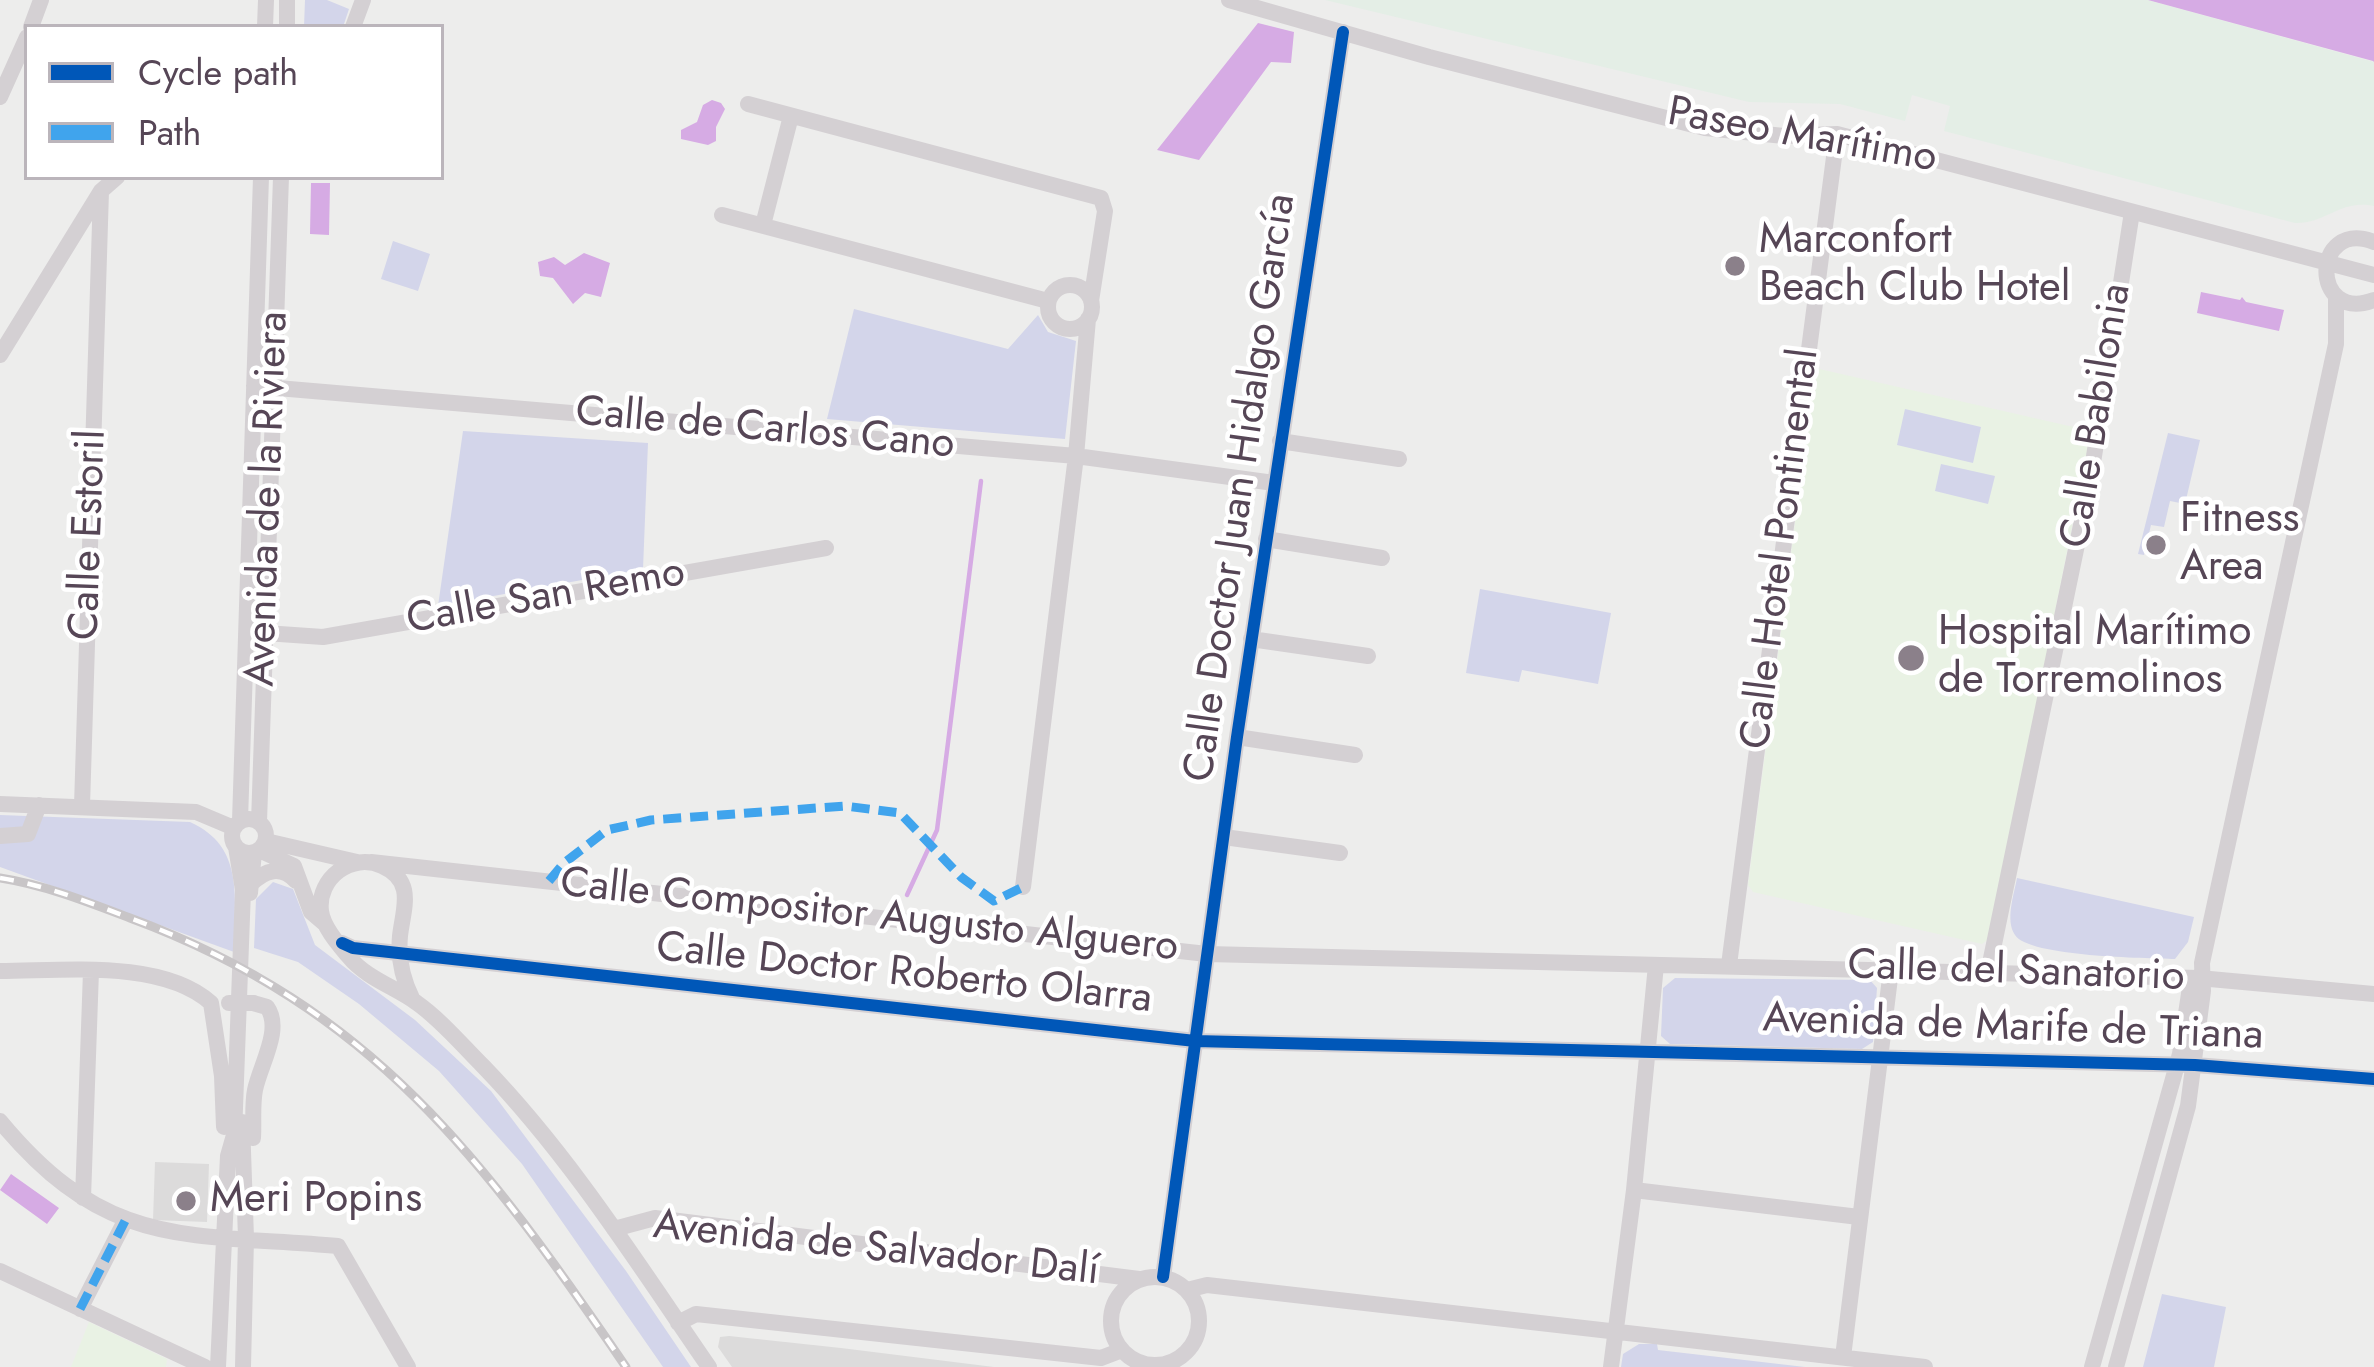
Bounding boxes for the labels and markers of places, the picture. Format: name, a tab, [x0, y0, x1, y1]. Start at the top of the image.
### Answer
place label: Marconfort Beach Club Hotel	[1759, 217, 2070, 316]
marker: Marconfort Beach Club Hotel	[1722, 253, 1748, 279]
place label: Fitness Area	[2180, 496, 2300, 594]
marker: Fitness Area	[2143, 532, 2169, 558]
place label: Hospital Marítimo de Torremolinos	[1938, 609, 2252, 708]
marker: Hospital Marítimo de Torremolinos	[1895, 642, 1927, 674]
place label: Meri Popins	[210, 1176, 422, 1226]
marker: Meri Popins	[173, 1188, 199, 1214]

